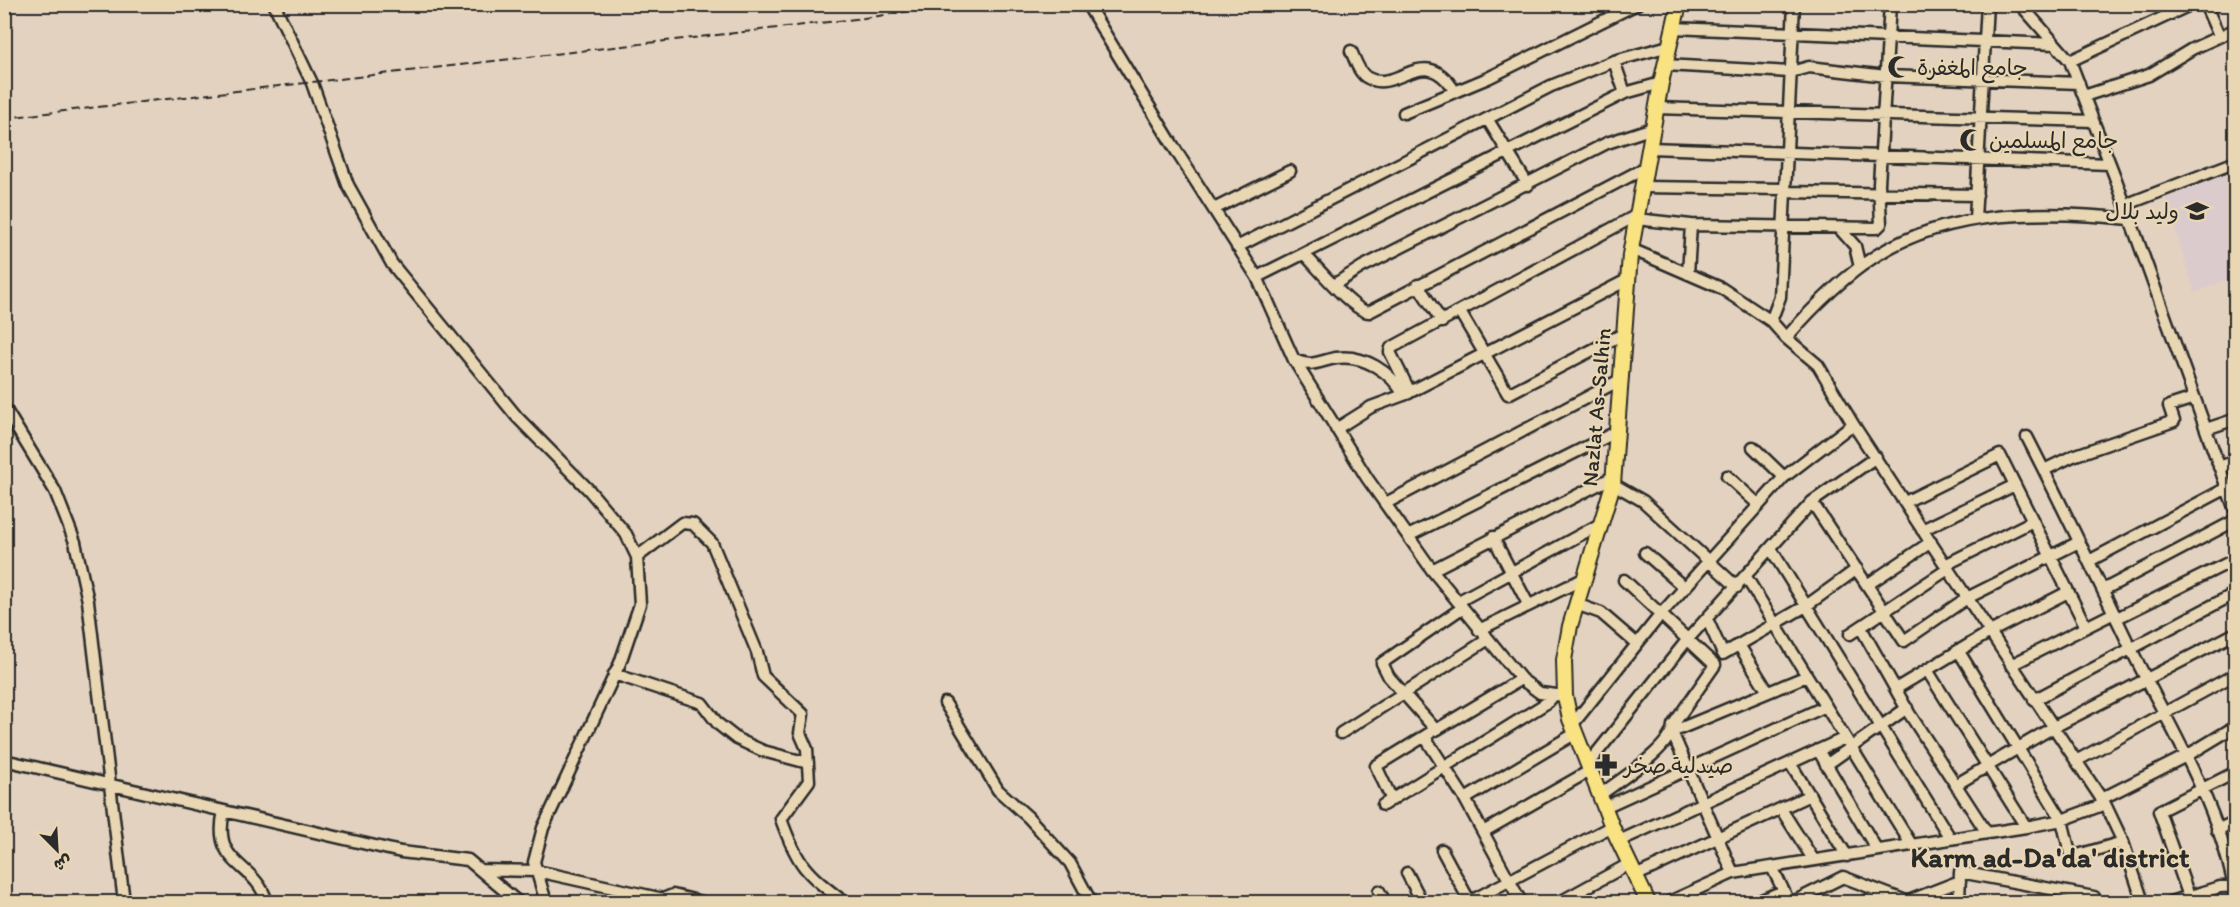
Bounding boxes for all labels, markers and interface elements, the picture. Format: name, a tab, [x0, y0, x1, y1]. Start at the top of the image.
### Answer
mosque icon: جامع المغفرة	[1886, 54, 1912, 80]
place label: جامع المغفرة	[1917, 54, 2028, 84]
mosque icon: جامع المسلمين	[1958, 127, 1984, 153]
place label: جامع المسلمين	[1989, 127, 2118, 157]
place label: وليد بلال	[2105, 198, 2179, 225]
school or university icon: وليد بلال	[2184, 198, 2210, 224]
street label: Nazlat As-Salhin	[1576, 326, 1617, 488]
pharmacy icon: صيدلية صخر	[1593, 752, 1619, 778]
place label: صيدلية صخر	[1622, 752, 1733, 779]
north arrow	[27, 820, 87, 880]
district label: Karm ad-Da'da' district	[1910, 840, 2190, 874]
text: ش	[51, 851, 75, 876]

